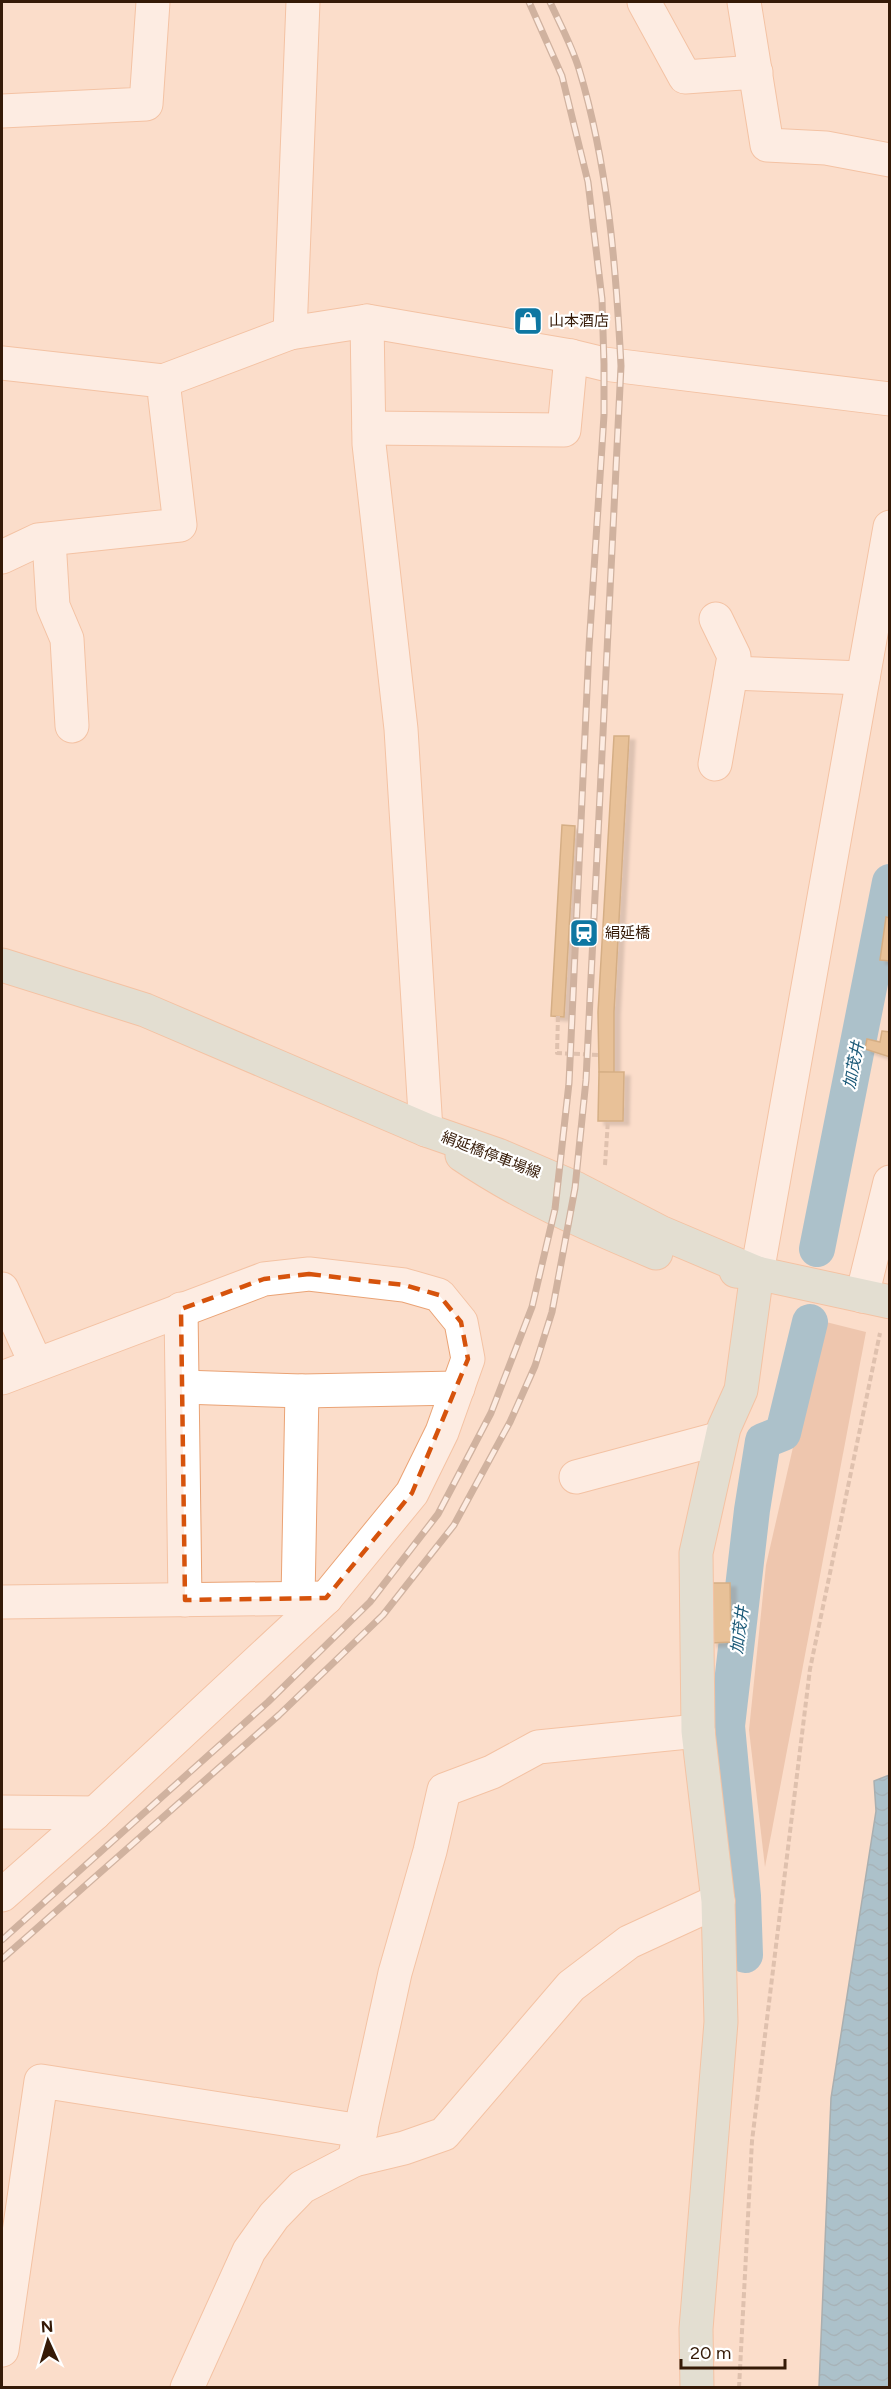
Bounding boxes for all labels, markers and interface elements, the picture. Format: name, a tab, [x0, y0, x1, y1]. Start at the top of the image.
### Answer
shop icon: 山本酒店	[512, 305, 544, 337]
place label: 山本酒店	[549, 312, 609, 330]
station icon: 絹延橋	[568, 917, 600, 949]
place label: 絹延橋	[605, 924, 650, 942]
water label: 加茂井	[840, 1038, 868, 1090]
street label: 絹延橋停車場線	[439, 1128, 543, 1182]
water label: 加茂井	[727, 1603, 752, 1655]
north arrow	[18, 2311, 78, 2371]
text: N	[40, 2317, 54, 2336]
scale bar	[681, 2332, 784, 2370]
text: 20 m	[690, 2342, 731, 2364]

